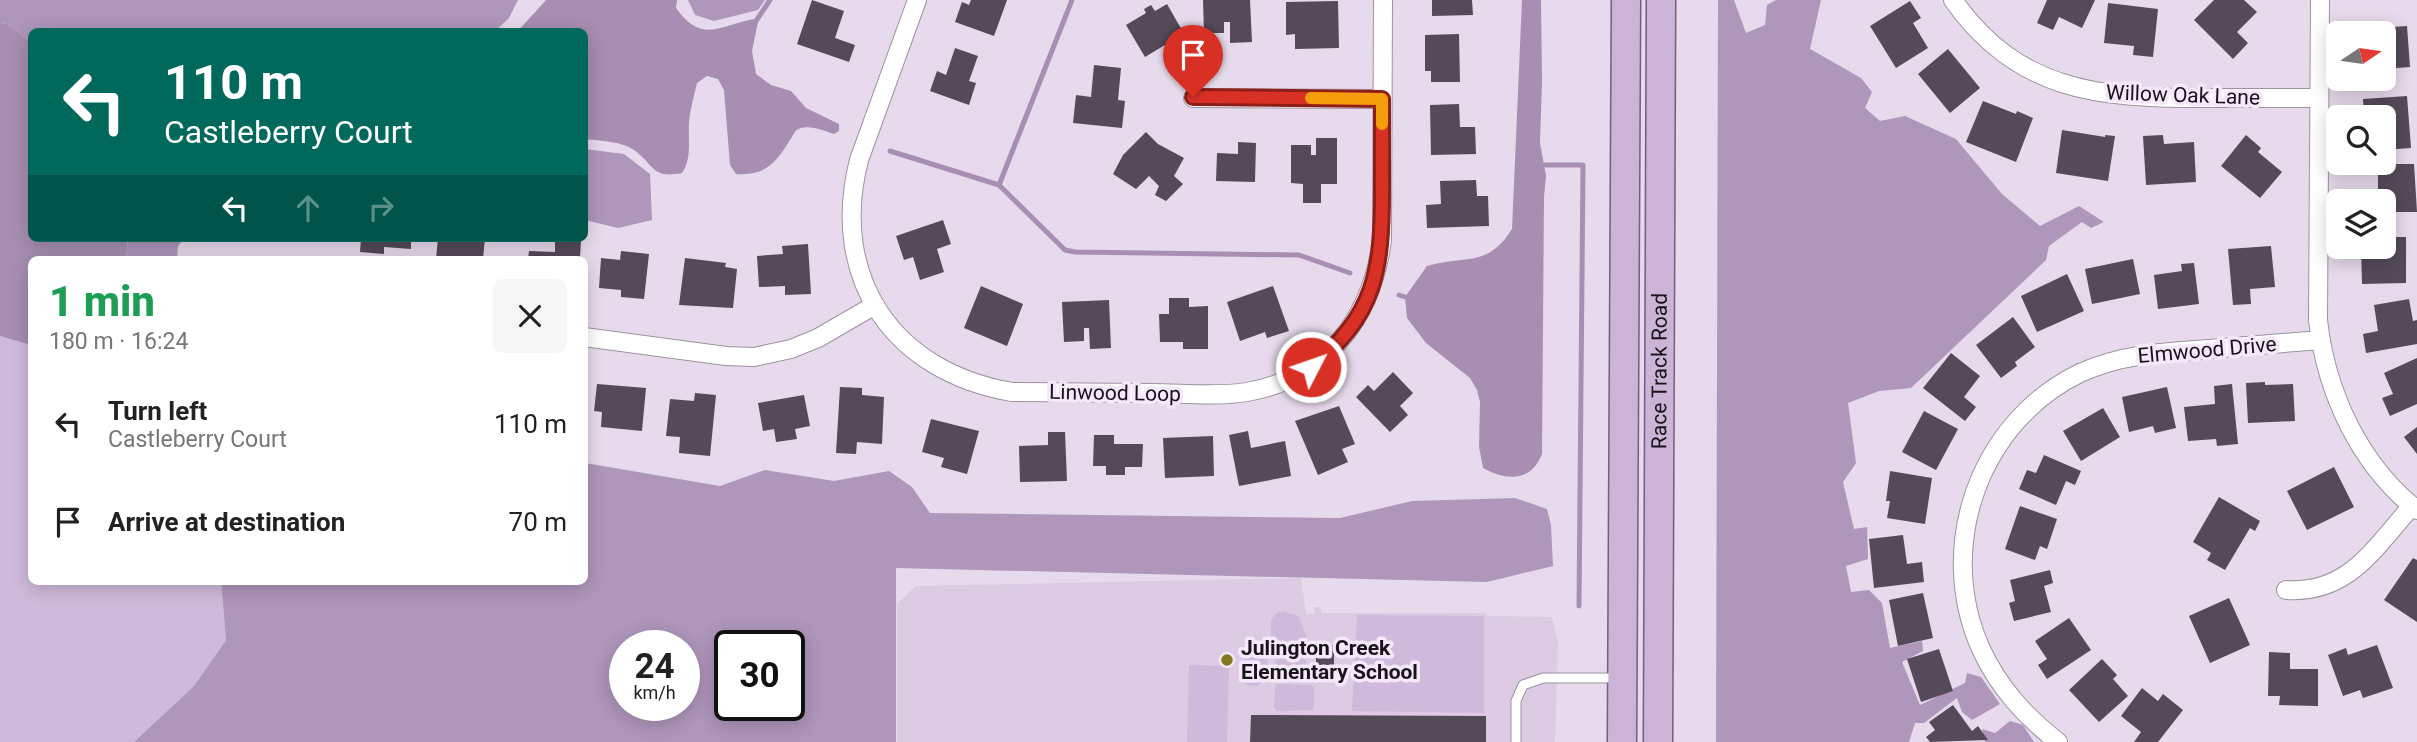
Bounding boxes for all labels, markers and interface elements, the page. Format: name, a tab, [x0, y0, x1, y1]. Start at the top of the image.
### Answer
north arrow	[2326, 21, 2396, 91]
map controls	[2326, 21, 2396, 259]
pin	[1163, 25, 1223, 97]
icon: arrive	[1174, 36, 1212, 74]
text: 110 m	[164, 54, 303, 111]
icon: left	[49, 56, 140, 147]
street label: Willow Oak Lane	[2106, 80, 2260, 110]
button: search	[2326, 105, 2396, 175]
text: Castleberry Court	[164, 113, 413, 151]
icon: left	[216, 189, 254, 227]
icon: ahead	[289, 189, 327, 227]
icon: right	[362, 189, 400, 227]
button: layers	[2326, 189, 2396, 259]
text: 1 min	[49, 277, 155, 326]
button: close	[493, 279, 567, 353]
street label: Race Track Road	[1647, 293, 1672, 449]
text: 180 m · 16:24	[49, 328, 188, 355]
position arrow	[1274, 330, 1348, 404]
street label: Elmwood Drive	[2137, 332, 2277, 368]
street label: Linwood Loop	[1049, 380, 1181, 406]
text: Turn left	[108, 396, 207, 426]
icon: left	[49, 405, 87, 443]
text: 110 m	[494, 409, 567, 439]
text: Castleberry Court	[108, 426, 287, 453]
icon: arrive	[49, 503, 87, 541]
text: Arrive at destination	[108, 507, 345, 537]
text: 70 m	[509, 507, 567, 537]
speed limit sign: 30	[714, 630, 805, 721]
place label: Julington Creek Elementary School	[1241, 636, 1418, 684]
text: 24	[634, 646, 675, 687]
marker: Julington Creek Elementary School	[1219, 652, 1235, 668]
text: km/h	[633, 682, 676, 703]

